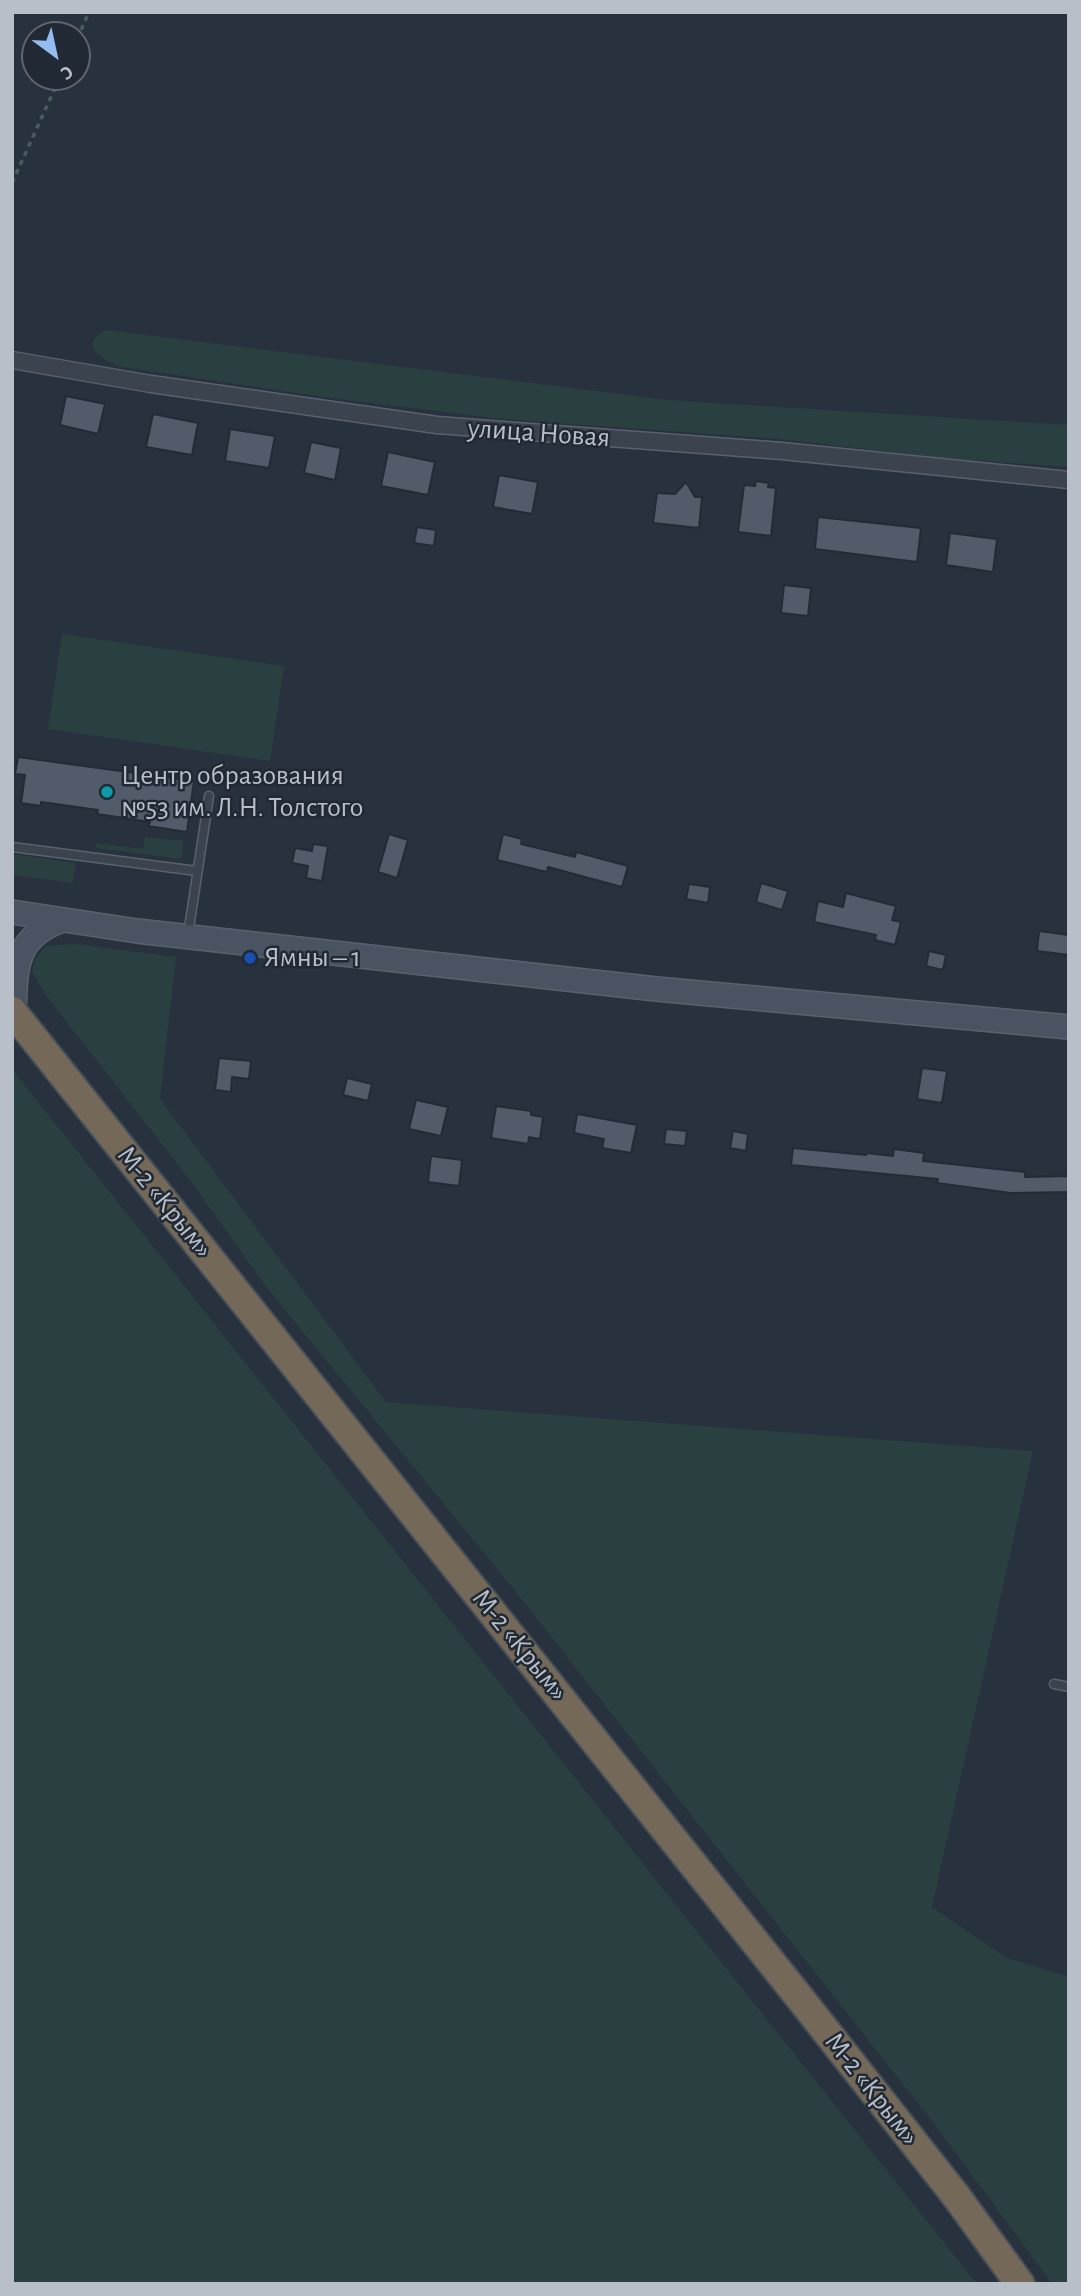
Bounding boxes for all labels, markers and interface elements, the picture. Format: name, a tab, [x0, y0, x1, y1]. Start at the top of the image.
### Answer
north arrow	[21, 21, 91, 91]
text: С	[57, 62, 76, 83]
street label: улица Новая	[467, 411, 611, 455]
place label: Центр образования №53 им. Л.Н. Толстого	[121, 759, 363, 825]
marker: Центр образования №53 им. Л.Н. Толстого	[99, 784, 115, 800]
place label: Ямны – 1	[264, 941, 361, 975]
marker: Ямны – 1	[242, 950, 258, 966]
street label: М-2 «Крым»	[110, 1139, 220, 1265]
street label: М-2 «Крым»	[465, 1582, 575, 1708]
street label: М-2 «Крым»	[817, 2026, 927, 2152]

